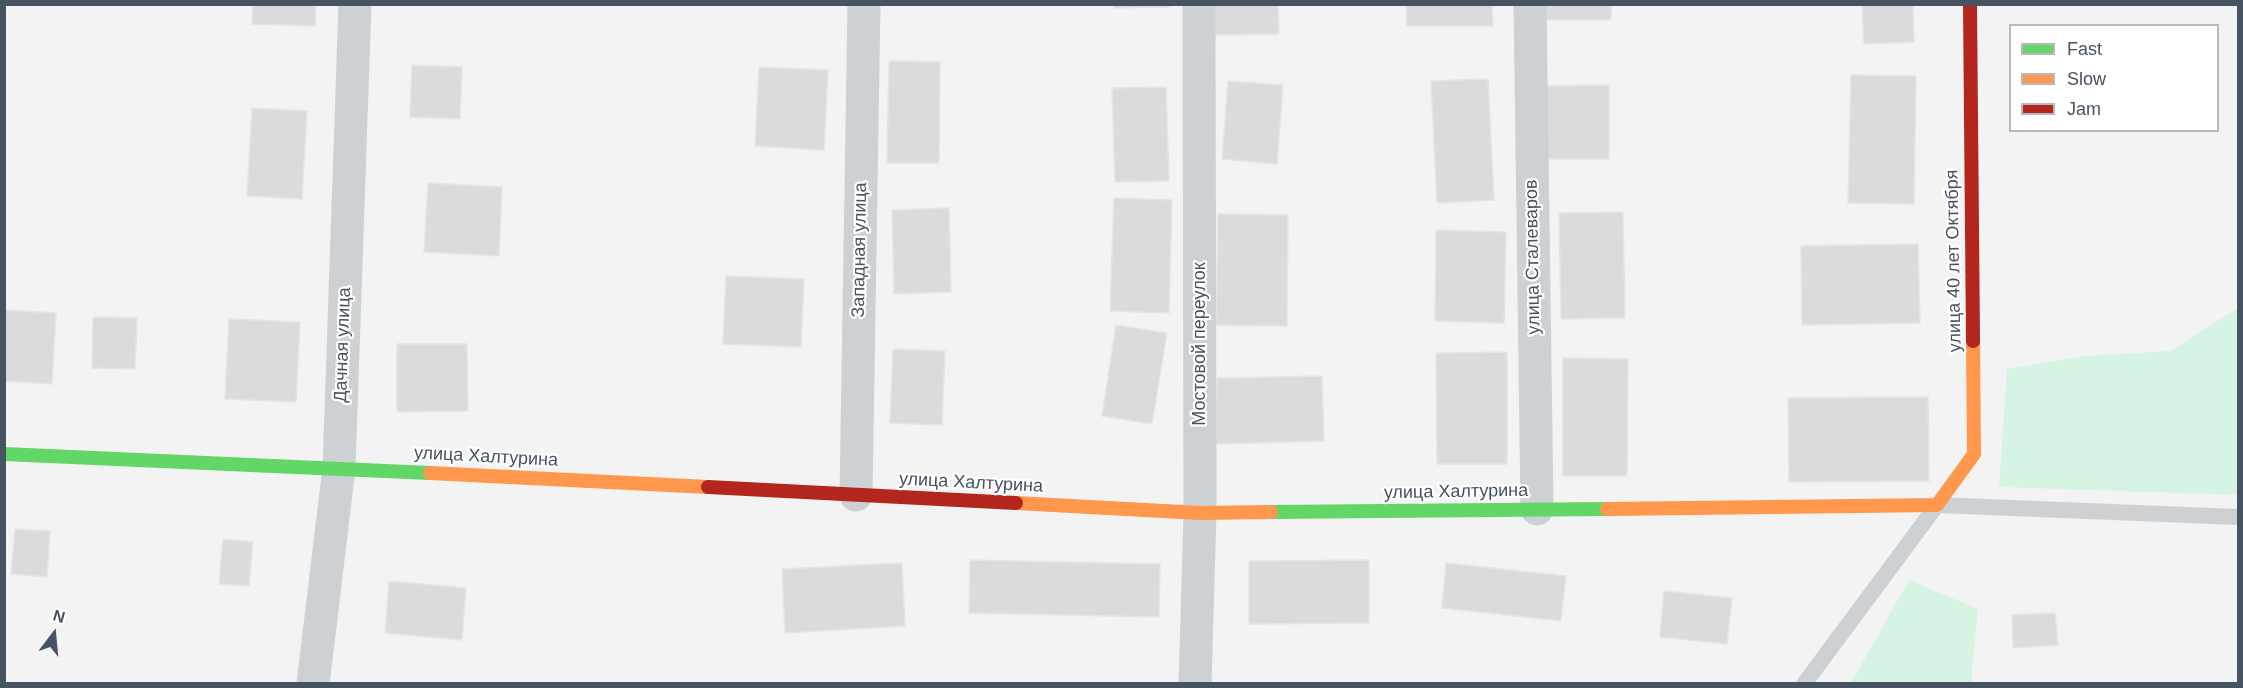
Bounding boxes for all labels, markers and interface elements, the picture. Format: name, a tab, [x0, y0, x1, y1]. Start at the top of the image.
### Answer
legend	[2009, 24, 2219, 132]
text: Fast	[2067, 39, 2102, 59]
text: Slow	[2067, 69, 2106, 89]
text: Jam	[2067, 99, 2101, 119]
street label: улица 40 лет Октября	[1942, 170, 1966, 352]
street label: улица Сталеваров	[1521, 179, 1545, 335]
street label: Западная улица	[848, 182, 872, 318]
street label: Мостовой переулок	[1189, 262, 1211, 426]
street label: Дачная улица	[330, 287, 356, 403]
street label: улица Халтурина	[413, 442, 559, 472]
street label: улица Халтурина	[898, 468, 1044, 498]
street label: улица Халтурина	[1384, 480, 1528, 504]
north arrow	[24, 604, 84, 664]
text: N	[51, 606, 67, 626]

